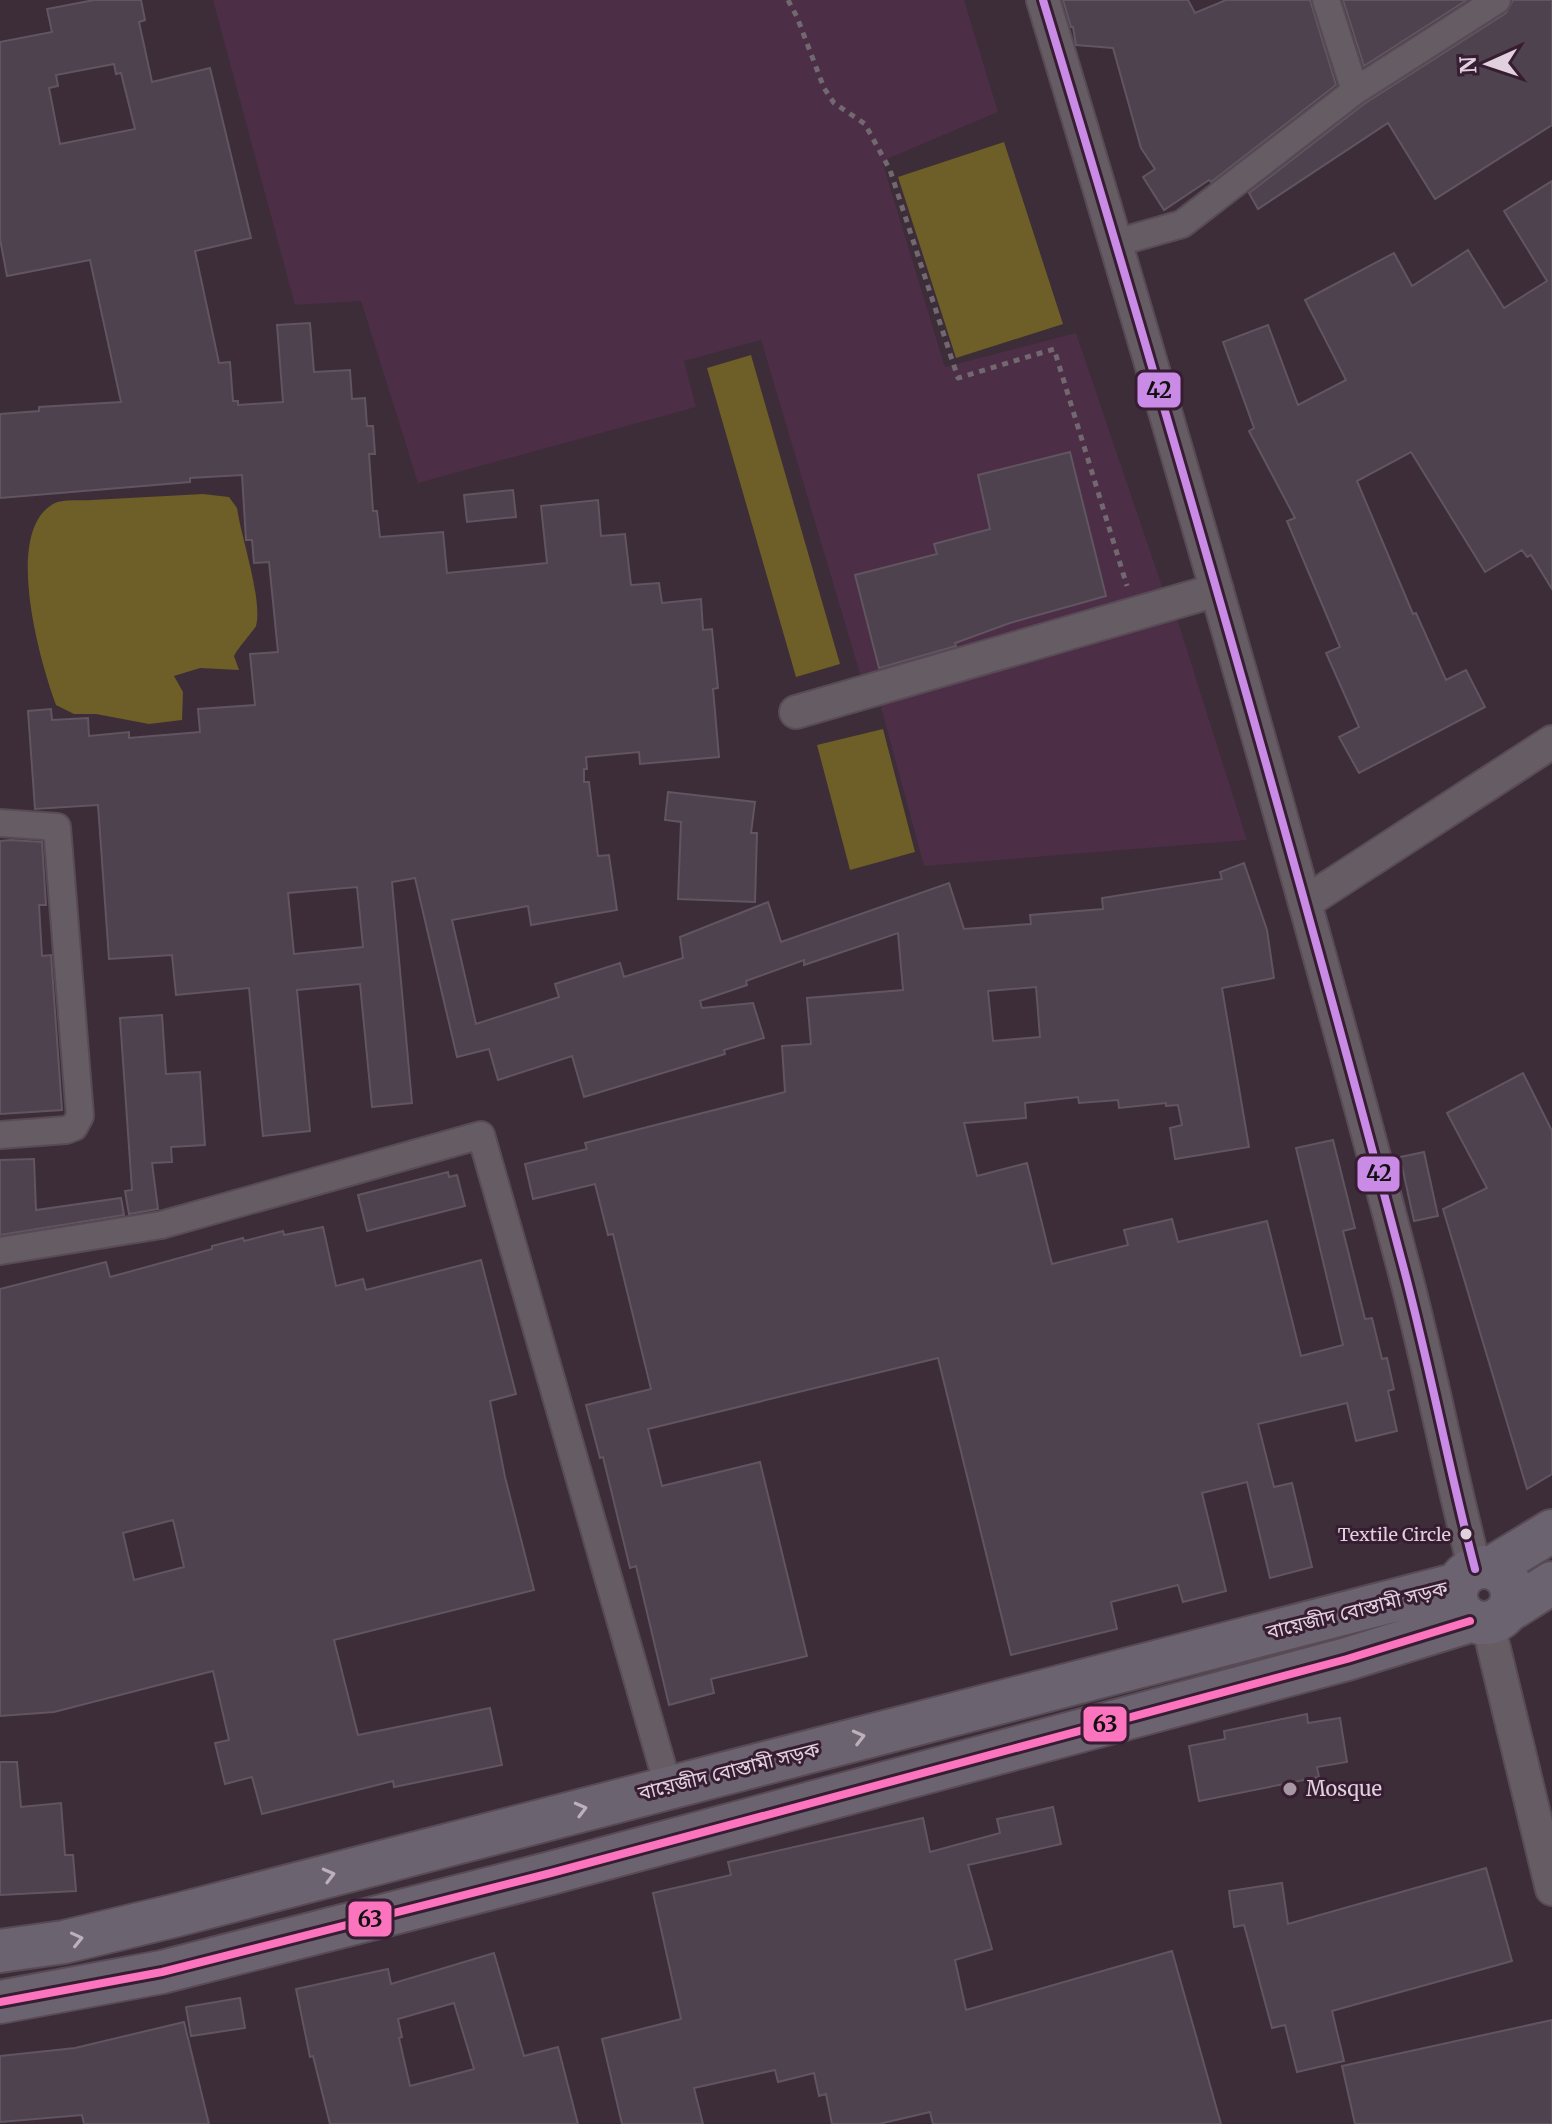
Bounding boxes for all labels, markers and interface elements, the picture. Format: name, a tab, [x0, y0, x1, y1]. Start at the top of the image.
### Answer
north arrow	[1448, 24, 1528, 104]
text: N	[1454, 55, 1482, 74]
line badge: 42	[1136, 371, 1182, 409]
text: 42	[1146, 376, 1172, 404]
line badge: 42	[1356, 1155, 1401, 1193]
text: 42	[1366, 1159, 1392, 1187]
place label: Textile Circle	[1338, 1523, 1451, 1546]
marker: Textile Circle	[1458, 1526, 1474, 1542]
street label: বায়েজীদ বোস্তামী সড়ক	[1263, 1575, 1451, 1644]
line badge: 63	[1082, 1705, 1128, 1743]
text: 63	[1092, 1710, 1118, 1738]
one-way arrow	[852, 1730, 866, 1747]
street label: বায়েজীদ বোস্তামী সড়ক	[635, 1736, 823, 1805]
place label: Mosque	[1306, 1776, 1382, 1801]
marker: Mosque	[1281, 1780, 1299, 1798]
one-way arrow	[573, 1802, 587, 1819]
one-way arrow	[322, 1868, 336, 1885]
line badge: 63	[347, 1900, 393, 1938]
text: 63	[357, 1905, 383, 1933]
one-way arrow	[70, 1931, 83, 1948]

